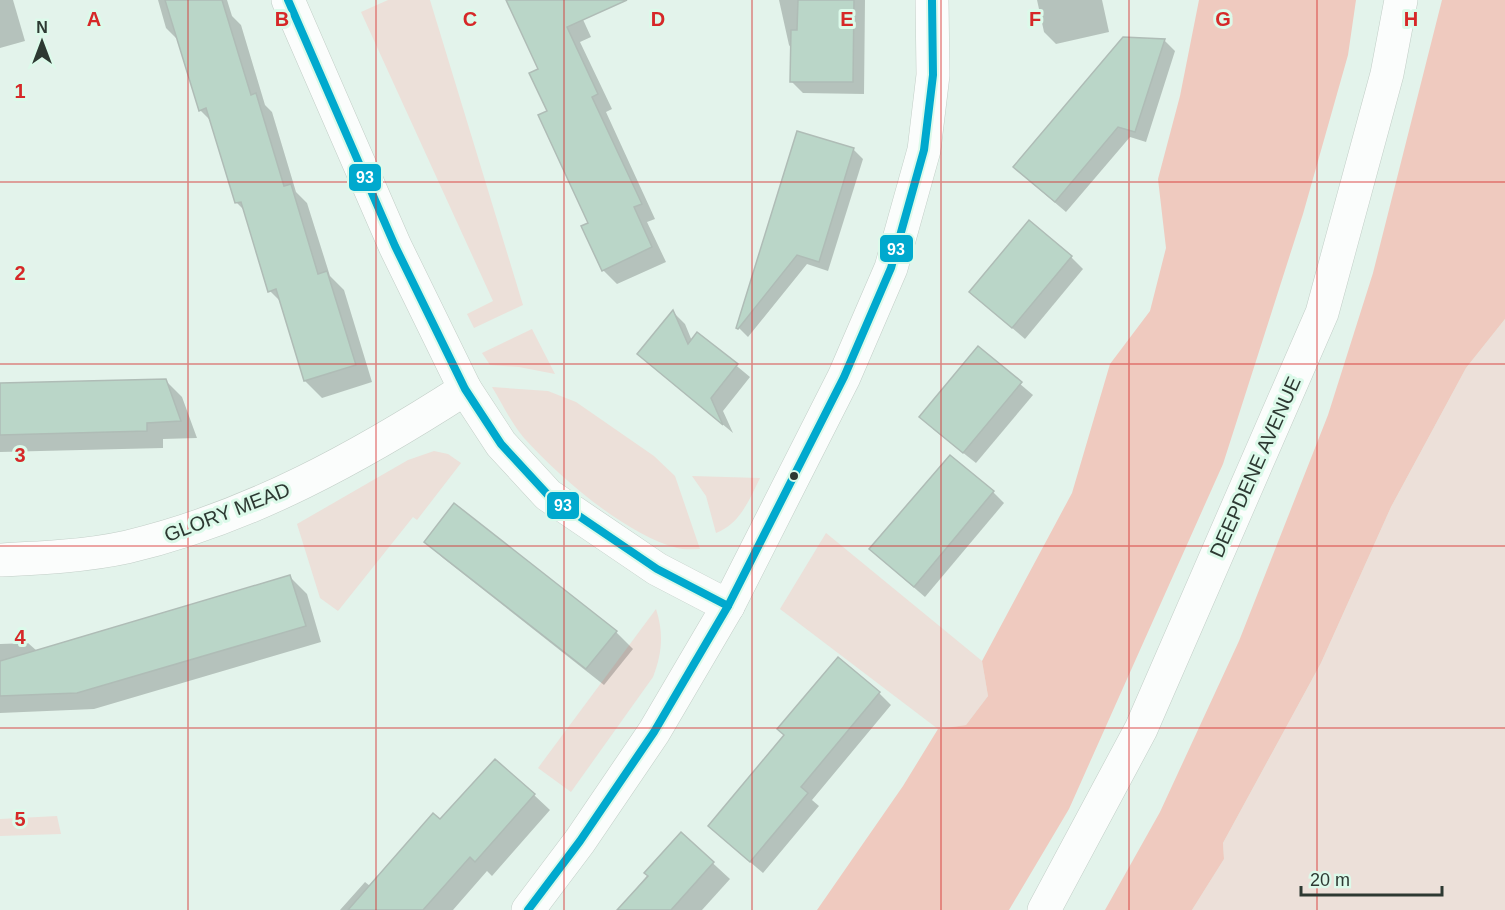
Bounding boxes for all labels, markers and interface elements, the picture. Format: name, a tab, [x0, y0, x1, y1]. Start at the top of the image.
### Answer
text: A	[87, 8, 101, 30]
text: B	[275, 8, 289, 30]
text: C	[463, 8, 477, 30]
text: D	[651, 8, 665, 30]
text: E	[840, 8, 854, 30]
text: F	[1029, 8, 1041, 30]
text: G	[1215, 8, 1231, 30]
text: H	[1404, 8, 1418, 30]
north arrow	[12, 12, 72, 72]
text: N	[36, 19, 48, 36]
text: 1	[14, 80, 26, 102]
line badge: 93	[348, 163, 382, 192]
text: 93	[356, 169, 374, 186]
line badge: 93	[879, 234, 914, 263]
text: 93	[887, 241, 905, 258]
text: 2	[14, 262, 26, 284]
street label: DEEPDENE AVENUE	[1205, 373, 1305, 561]
text: 3	[14, 444, 26, 466]
unlabelled marker	[788, 470, 800, 482]
street label: GLORY MEAD	[161, 478, 293, 546]
line badge: 93	[546, 491, 580, 520]
text: 93	[554, 497, 572, 514]
text: 4	[14, 626, 26, 648]
text: 5	[14, 808, 26, 830]
scale bar	[1301, 859, 1442, 897]
text: 20 m	[1310, 870, 1350, 890]

